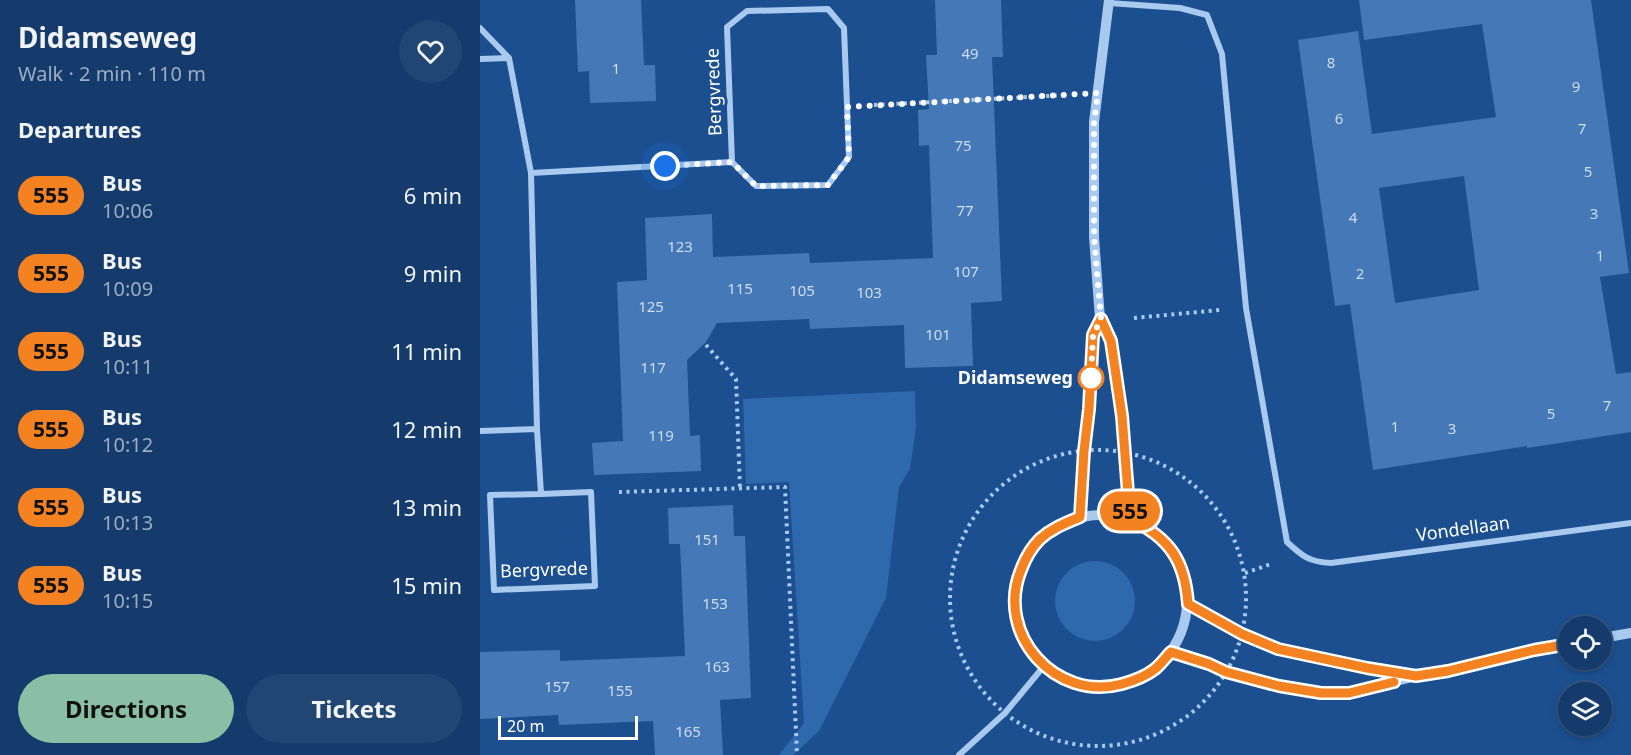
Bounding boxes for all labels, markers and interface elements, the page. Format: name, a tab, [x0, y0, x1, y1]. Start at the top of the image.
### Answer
text: Didamseweg	[18, 18, 197, 56]
button: heart	[399, 20, 462, 83]
house number: 49	[961, 43, 979, 63]
street label: Bergvrede	[699, 48, 727, 136]
house number: 8	[1327, 52, 1335, 72]
house number: 1	[612, 58, 620, 78]
text: Walk · 2 min · 110 m	[18, 60, 206, 87]
house number: 9	[1572, 76, 1580, 96]
house number: 6	[1335, 108, 1343, 128]
text: Departures	[18, 114, 142, 144]
house number: 7	[1578, 118, 1586, 138]
house number: 75	[954, 135, 972, 155]
your location	[650, 151, 680, 181]
house number: 5	[1584, 161, 1592, 181]
text: Bus	[102, 167, 142, 197]
text: 6 min	[404, 180, 462, 210]
text: 555	[33, 181, 69, 209]
text: 10:06	[102, 197, 153, 224]
house number: 77	[956, 200, 974, 220]
house number: 3	[1590, 203, 1598, 223]
house number: 4	[1349, 207, 1358, 227]
house number: 123	[667, 236, 693, 256]
text: Bus	[102, 245, 142, 275]
house number: 1	[1596, 245, 1604, 265]
text: 9 min	[404, 258, 462, 288]
text: 555	[33, 259, 69, 287]
house number: 107	[953, 261, 979, 281]
house number: 2	[1356, 263, 1364, 283]
text: 10:09	[102, 275, 153, 302]
house number: 115	[727, 278, 753, 298]
house number: 105	[789, 280, 815, 300]
house number: 103	[856, 282, 882, 302]
house number: 125	[638, 296, 664, 316]
text: Bus	[102, 323, 142, 353]
house number: 101	[925, 324, 951, 344]
text: 11 min	[391, 336, 462, 366]
text: 555	[33, 337, 69, 365]
text: 10:11	[102, 353, 153, 380]
house number: 117	[640, 357, 666, 377]
place label: Didamseweg	[958, 365, 1073, 389]
marker: Didamseweg	[1078, 365, 1104, 391]
house number: 7	[1603, 395, 1611, 415]
text: Bus	[102, 401, 142, 431]
house number: 5	[1547, 403, 1555, 423]
text: 12 min	[391, 414, 462, 444]
text: 555	[33, 415, 69, 443]
house number: 1	[1391, 416, 1399, 436]
house number: 3	[1448, 418, 1456, 438]
house number: 119	[648, 425, 674, 445]
text: 10:12	[102, 431, 153, 458]
text: Bus	[102, 479, 142, 509]
text: 13 min	[391, 492, 462, 522]
line badge: 555	[1096, 492, 1164, 530]
text: 555	[33, 493, 69, 521]
text: 555	[1112, 497, 1148, 525]
text: 10:13	[102, 509, 153, 536]
street label: Vondellaan	[1415, 510, 1511, 546]
house number: 151	[694, 529, 720, 549]
street label: Bergvrede	[500, 555, 588, 583]
text: Bus	[102, 557, 142, 587]
text: 15 min	[391, 570, 462, 600]
text: 555	[33, 571, 69, 599]
text: 10:15	[102, 587, 153, 614]
house number: 153	[702, 593, 728, 613]
map controls	[1558, 616, 1612, 736]
button: locate	[1558, 616, 1612, 670]
house number: 163	[704, 656, 730, 676]
button: Directions	[18, 674, 234, 743]
button: Tickets	[246, 674, 462, 743]
house number: 157	[544, 676, 570, 696]
house number: 155	[607, 680, 633, 700]
button: layers	[1558, 682, 1612, 736]
scale bar	[498, 713, 638, 740]
text: 20 m	[507, 715, 544, 737]
house number: 165	[675, 721, 701, 741]

